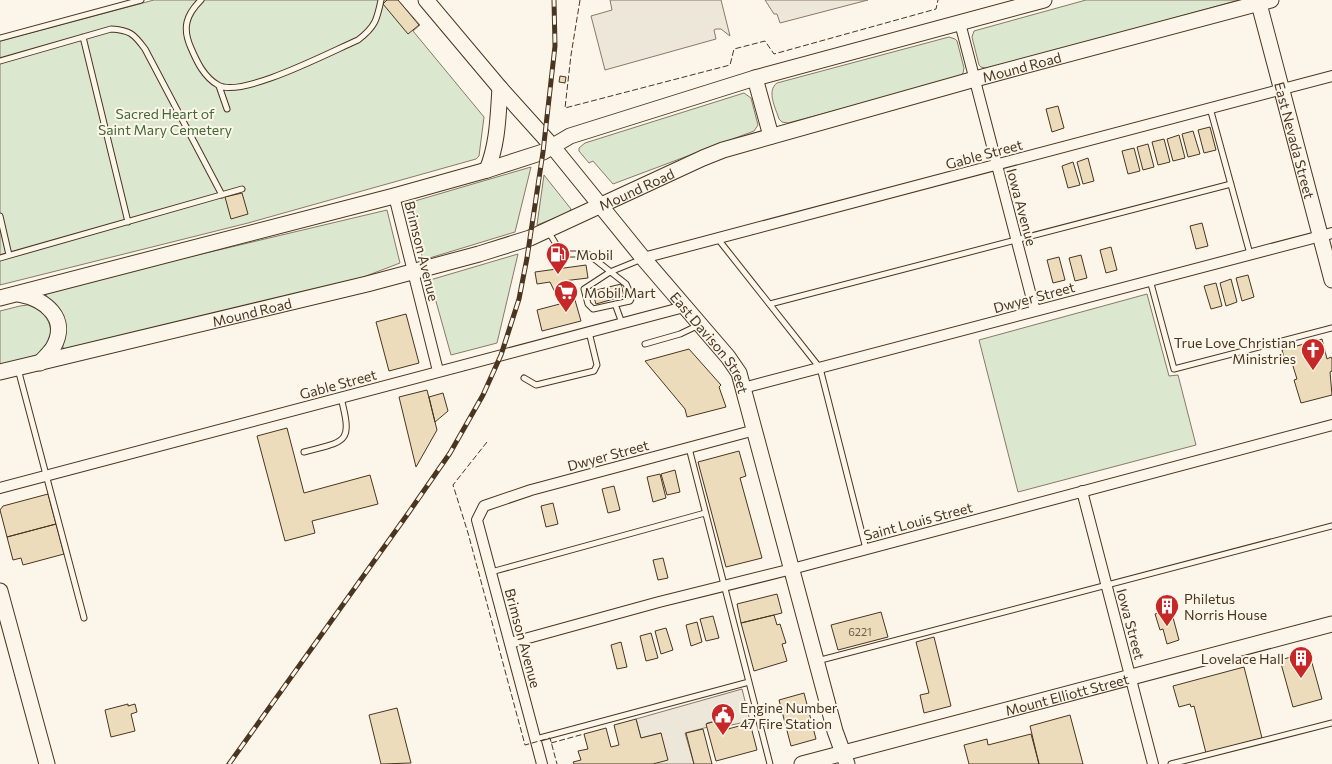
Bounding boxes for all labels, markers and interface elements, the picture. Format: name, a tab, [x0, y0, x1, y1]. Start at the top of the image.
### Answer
street label: Mound Road	[980, 48, 1063, 85]
street label: East Nevada Street	[1271, 80, 1319, 201]
park label: Sacred Heart of Saint Mary Cemetery	[98, 105, 232, 138]
street label: Gable Street	[944, 135, 1025, 172]
street label: Mound Road	[596, 164, 677, 214]
street label: Iowa Avenue	[1003, 166, 1041, 248]
street label: Brimson Avenue	[401, 199, 443, 303]
fuel station icon: Mobil	[545, 241, 571, 275]
place label: Mobil	[576, 246, 613, 263]
street label: Dwyer Street	[991, 278, 1077, 316]
supermarket icon: Mobil Mart	[553, 279, 579, 313]
place label: Mobil Mart	[584, 284, 656, 301]
street label: East Davison Street	[667, 288, 753, 396]
street label: Mound Road	[210, 294, 293, 329]
place label: True Love Christian Ministries	[1174, 334, 1296, 367]
church icon: True Love Christian Ministries	[1300, 337, 1326, 371]
street label: Gable Street	[298, 365, 379, 402]
street label: Dwyer Street	[565, 436, 651, 474]
street label: Saint Louis Street	[862, 498, 975, 544]
street label: Brimson Avenue	[502, 586, 544, 690]
street label: Iowa Street	[1113, 587, 1149, 662]
place label: Philetus Norris House	[1184, 590, 1267, 623]
building icon: Philetus Norris House	[1154, 593, 1180, 627]
house number: 6221	[848, 625, 872, 638]
building icon: Lovelace Hall	[1288, 645, 1314, 679]
place label: Lovelace Hall	[1201, 650, 1284, 667]
street label: Mount Elliott Street	[1003, 670, 1131, 718]
place label: Engine Number 47 Fire Station	[740, 699, 838, 732]
public building icon: Engine Number 47 Fire Station	[710, 702, 736, 736]

